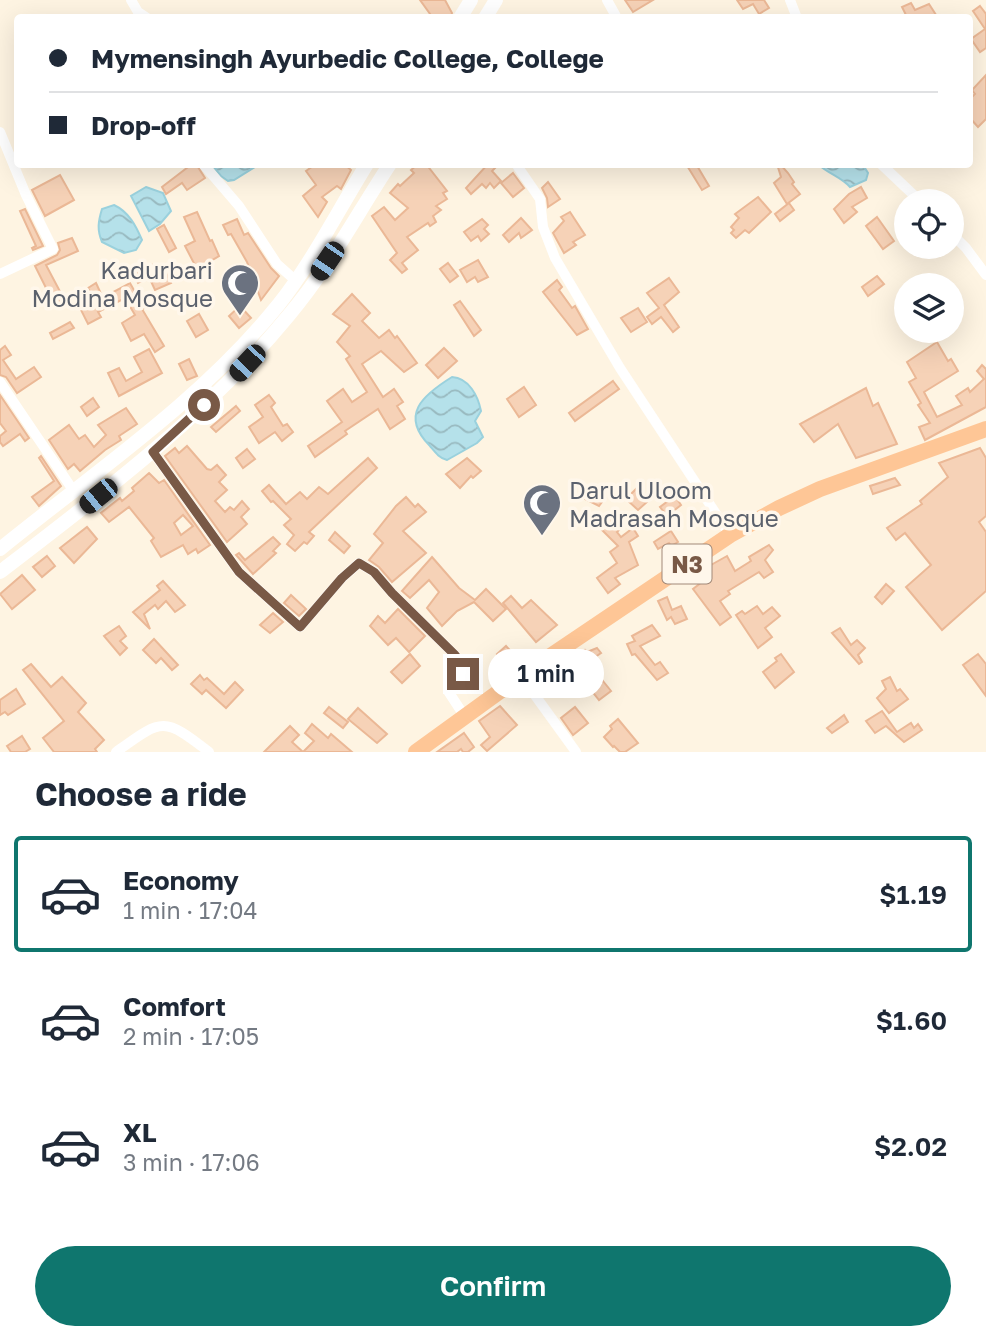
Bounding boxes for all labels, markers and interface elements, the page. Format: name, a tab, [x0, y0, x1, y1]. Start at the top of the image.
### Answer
text: Mymensingh Ayurbedic College, College	[91, 43, 604, 74]
text: Drop-off	[91, 110, 196, 141]
map controls	[894, 189, 964, 343]
button: locate	[894, 189, 964, 259]
car	[307, 238, 348, 284]
place label: Kadurbari Modina Mosque	[31, 255, 213, 312]
mosque icon: Kadurbari Modina Mosque	[219, 262, 261, 317]
button: layers	[894, 273, 964, 343]
car	[225, 340, 270, 386]
route start	[188, 389, 220, 421]
car	[76, 475, 121, 517]
place label: Darul Uloom Madrasah Mosque	[569, 475, 779, 532]
mosque icon: Darul Uloom Madrasah Mosque	[521, 482, 563, 537]
road number: N3	[662, 544, 712, 584]
callout: 1 min	[488, 650, 603, 698]
route end	[447, 658, 479, 690]
text: 1 min	[517, 659, 575, 687]
text: Choose a ride	[35, 775, 247, 813]
icon: car	[39, 863, 102, 926]
text: Economy	[123, 865, 239, 896]
text: $1.19	[879, 879, 947, 910]
text: 1 min · 17:04	[123, 896, 258, 924]
icon: car	[39, 989, 102, 1052]
text: Comfort	[123, 991, 226, 1022]
text: $1.60	[876, 1005, 947, 1036]
text: 2 min · 17:05	[123, 1022, 259, 1050]
icon: car	[39, 1115, 102, 1178]
text: XL	[123, 1117, 157, 1148]
text: $2.02	[874, 1131, 947, 1162]
text: 3 min · 17:06	[123, 1148, 260, 1176]
button: Confirm	[35, 1246, 951, 1326]

